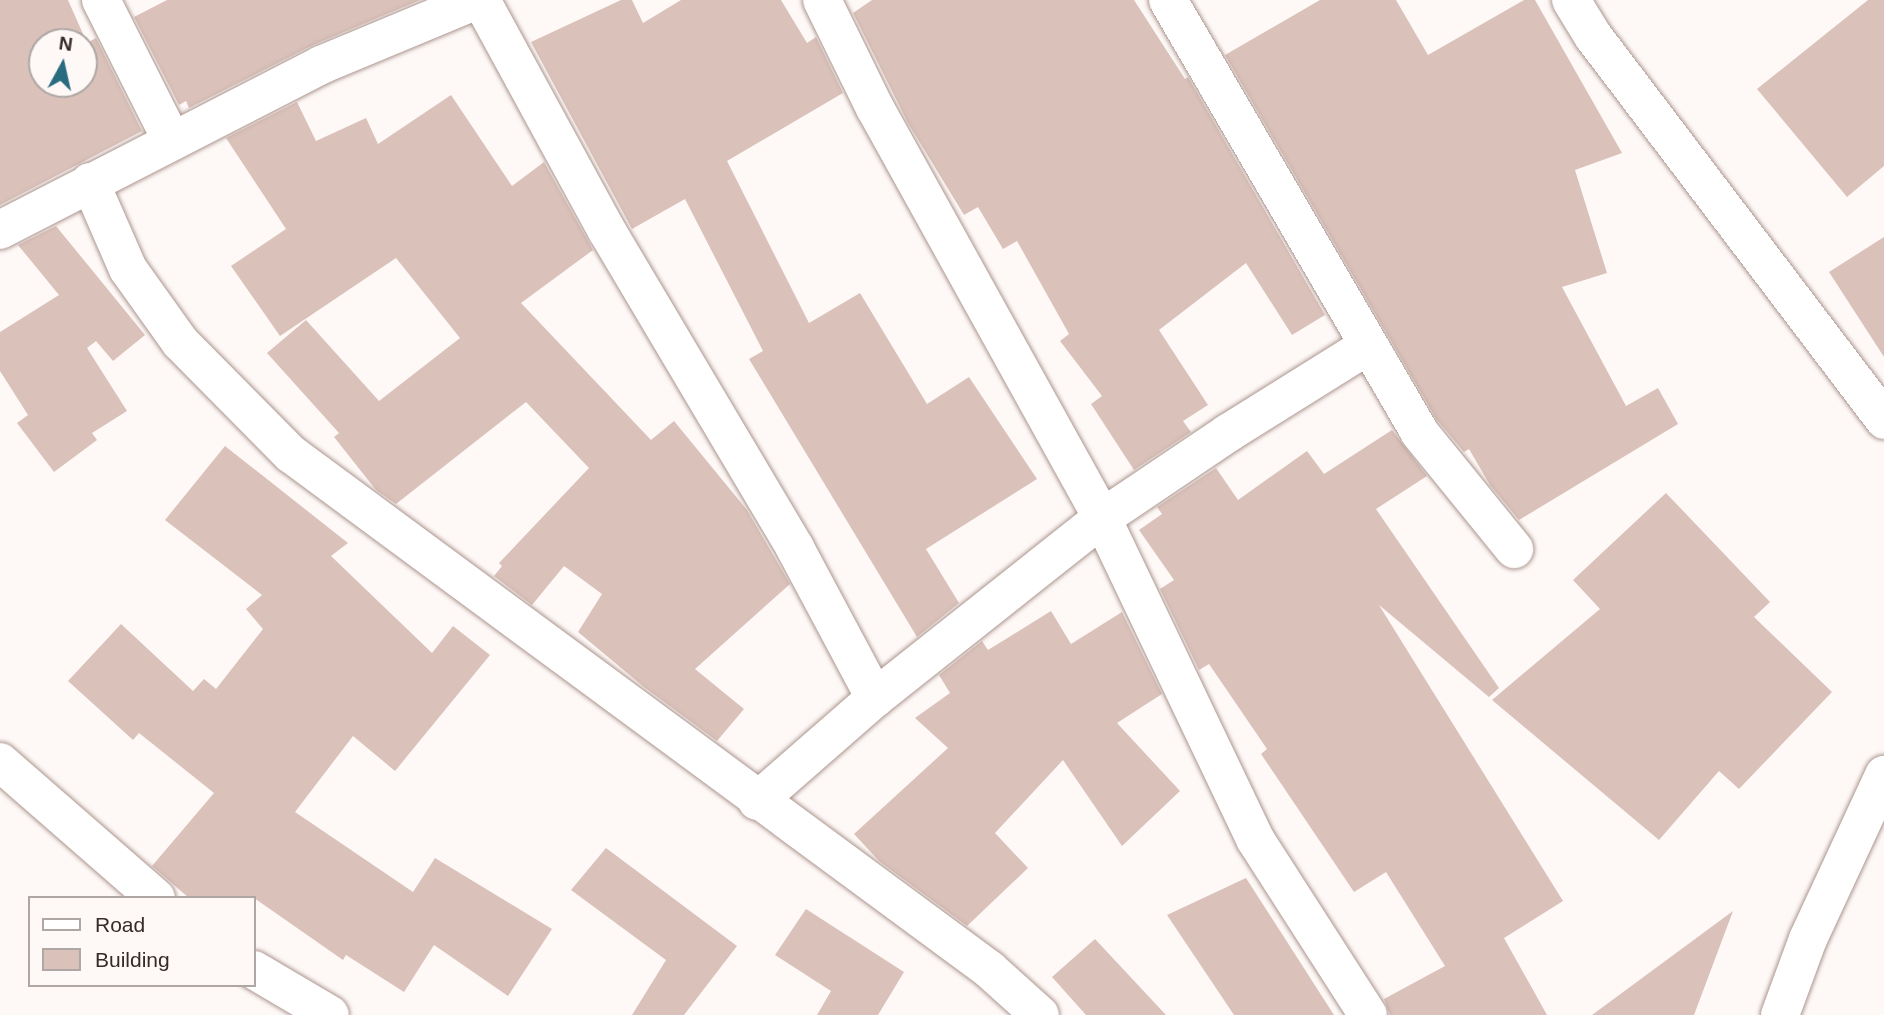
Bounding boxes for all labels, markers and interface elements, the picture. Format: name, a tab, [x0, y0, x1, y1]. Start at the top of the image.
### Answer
north arrow	[28, 28, 98, 98]
text: N	[57, 32, 74, 55]
legend	[28, 896, 256, 987]
text: Road	[95, 913, 145, 936]
text: Building	[95, 948, 170, 971]

